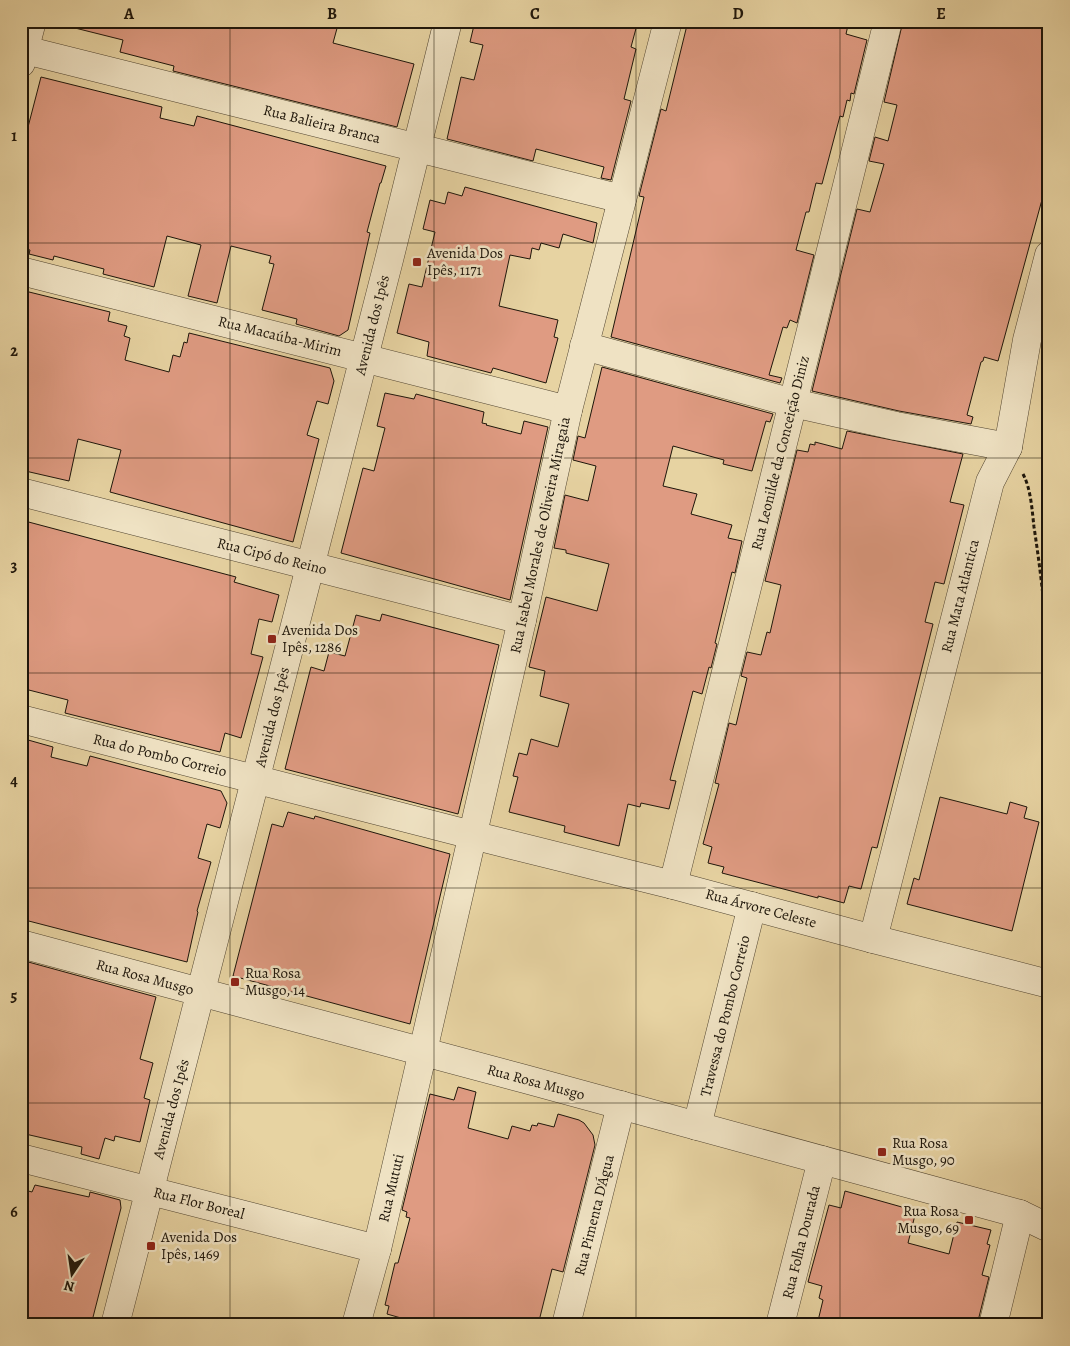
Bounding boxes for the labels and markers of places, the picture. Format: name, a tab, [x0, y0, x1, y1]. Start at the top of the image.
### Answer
place label: Avenida Dos Ipês, 1171	[426, 243, 503, 280]
marker: Avenida Dos Ipês, 1171	[411, 256, 423, 268]
place label: Avenida Dos Ipês, 1286	[281, 620, 358, 657]
marker: Avenida Dos Ipês, 1286	[266, 633, 278, 645]
place label: Rua Rosa Musgo, 14	[245, 963, 305, 1000]
marker: Rua Rosa Musgo, 14	[229, 976, 241, 988]
place label: Rua Rosa Musgo, 90	[892, 1133, 955, 1170]
marker: Rua Rosa Musgo, 90	[876, 1146, 888, 1158]
place label: Rua Rosa Musgo, 69	[897, 1201, 959, 1238]
marker: Rua Rosa Musgo, 69	[963, 1214, 975, 1226]
place label: Avenida Dos Ipês, 1469	[160, 1227, 237, 1264]
marker: Avenida Dos Ipês, 1469	[145, 1240, 157, 1252]

